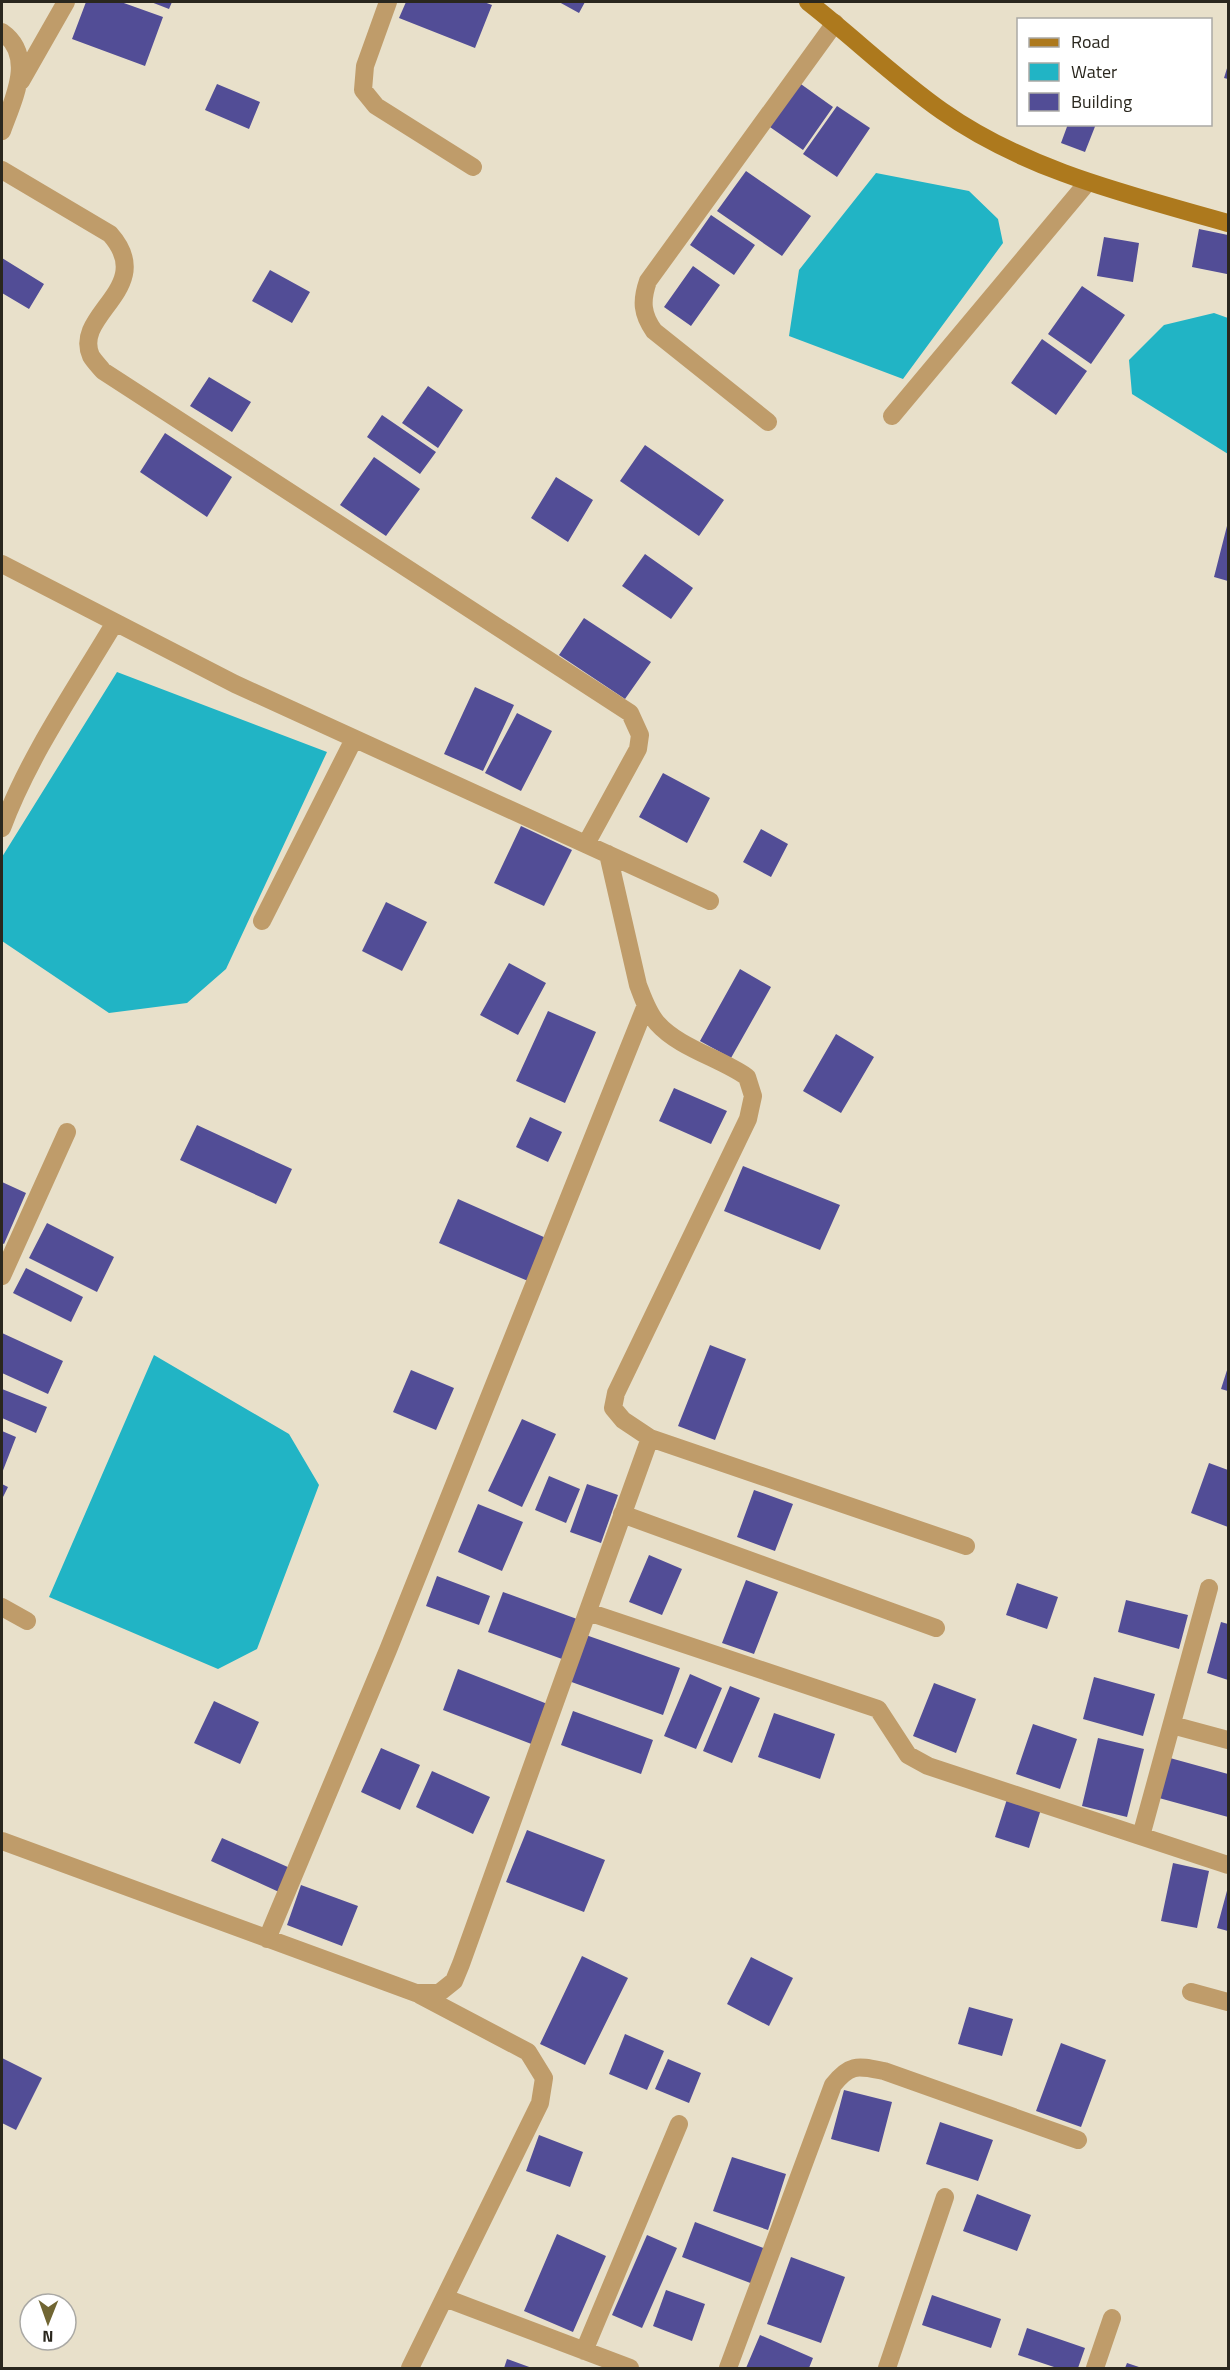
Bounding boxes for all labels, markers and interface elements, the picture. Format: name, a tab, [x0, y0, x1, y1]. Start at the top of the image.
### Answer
legend	[1017, 18, 1212, 126]
text: Road	[1071, 28, 1110, 55]
text: Water	[1071, 58, 1117, 85]
text: Building	[1071, 88, 1132, 115]
north arrow	[18, 2292, 78, 2352]
text: N	[42, 2325, 53, 2349]

